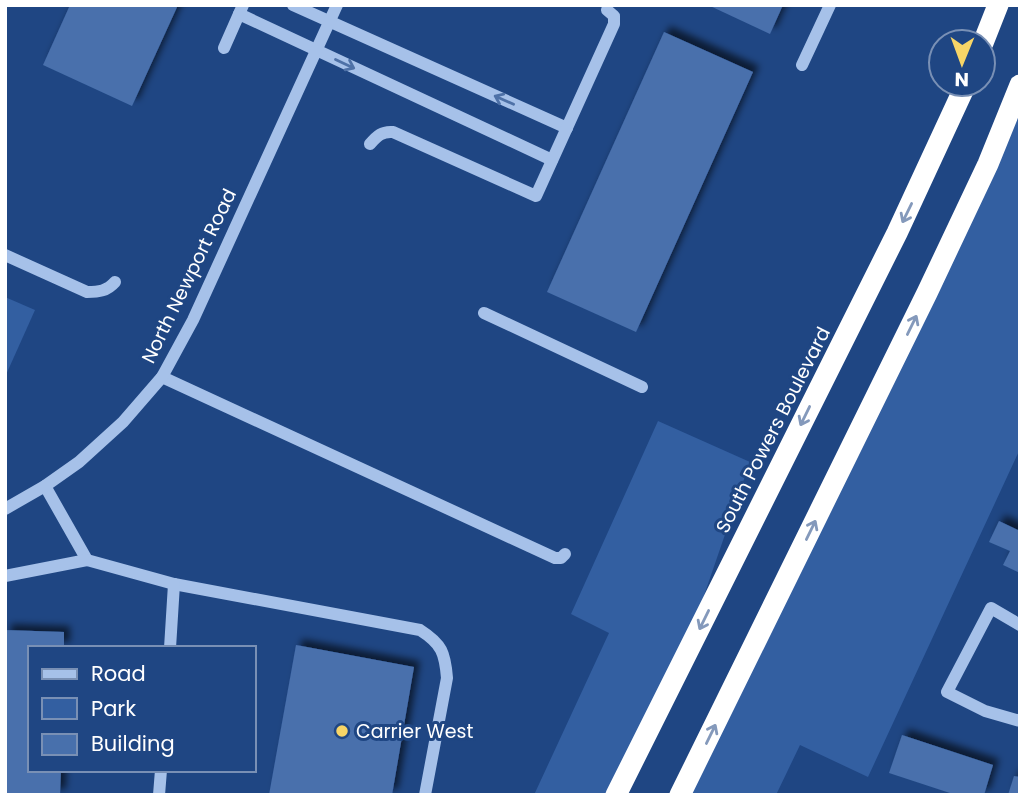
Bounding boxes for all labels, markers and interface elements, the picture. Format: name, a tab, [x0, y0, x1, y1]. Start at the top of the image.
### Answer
north arrow	[927, 28, 997, 98]
one-way arrow	[334, 58, 355, 71]
text: N	[954, 66, 969, 93]
one-way arrow	[494, 93, 516, 106]
street label: North Newport Road	[135, 184, 243, 368]
one-way arrow	[900, 202, 913, 223]
one-way arrow	[905, 315, 919, 336]
street label: South Powers Boulevard	[709, 322, 837, 538]
one-way arrow	[798, 405, 811, 426]
one-way arrow	[805, 520, 819, 541]
one-way arrow	[696, 609, 710, 630]
legend	[28, 646, 256, 772]
text: Road	[91, 659, 146, 688]
text: Park	[91, 694, 136, 723]
place label: Carrier West	[356, 718, 474, 745]
marker: Carrier West	[334, 723, 350, 739]
one-way arrow	[704, 724, 718, 745]
text: Building	[91, 729, 175, 758]

